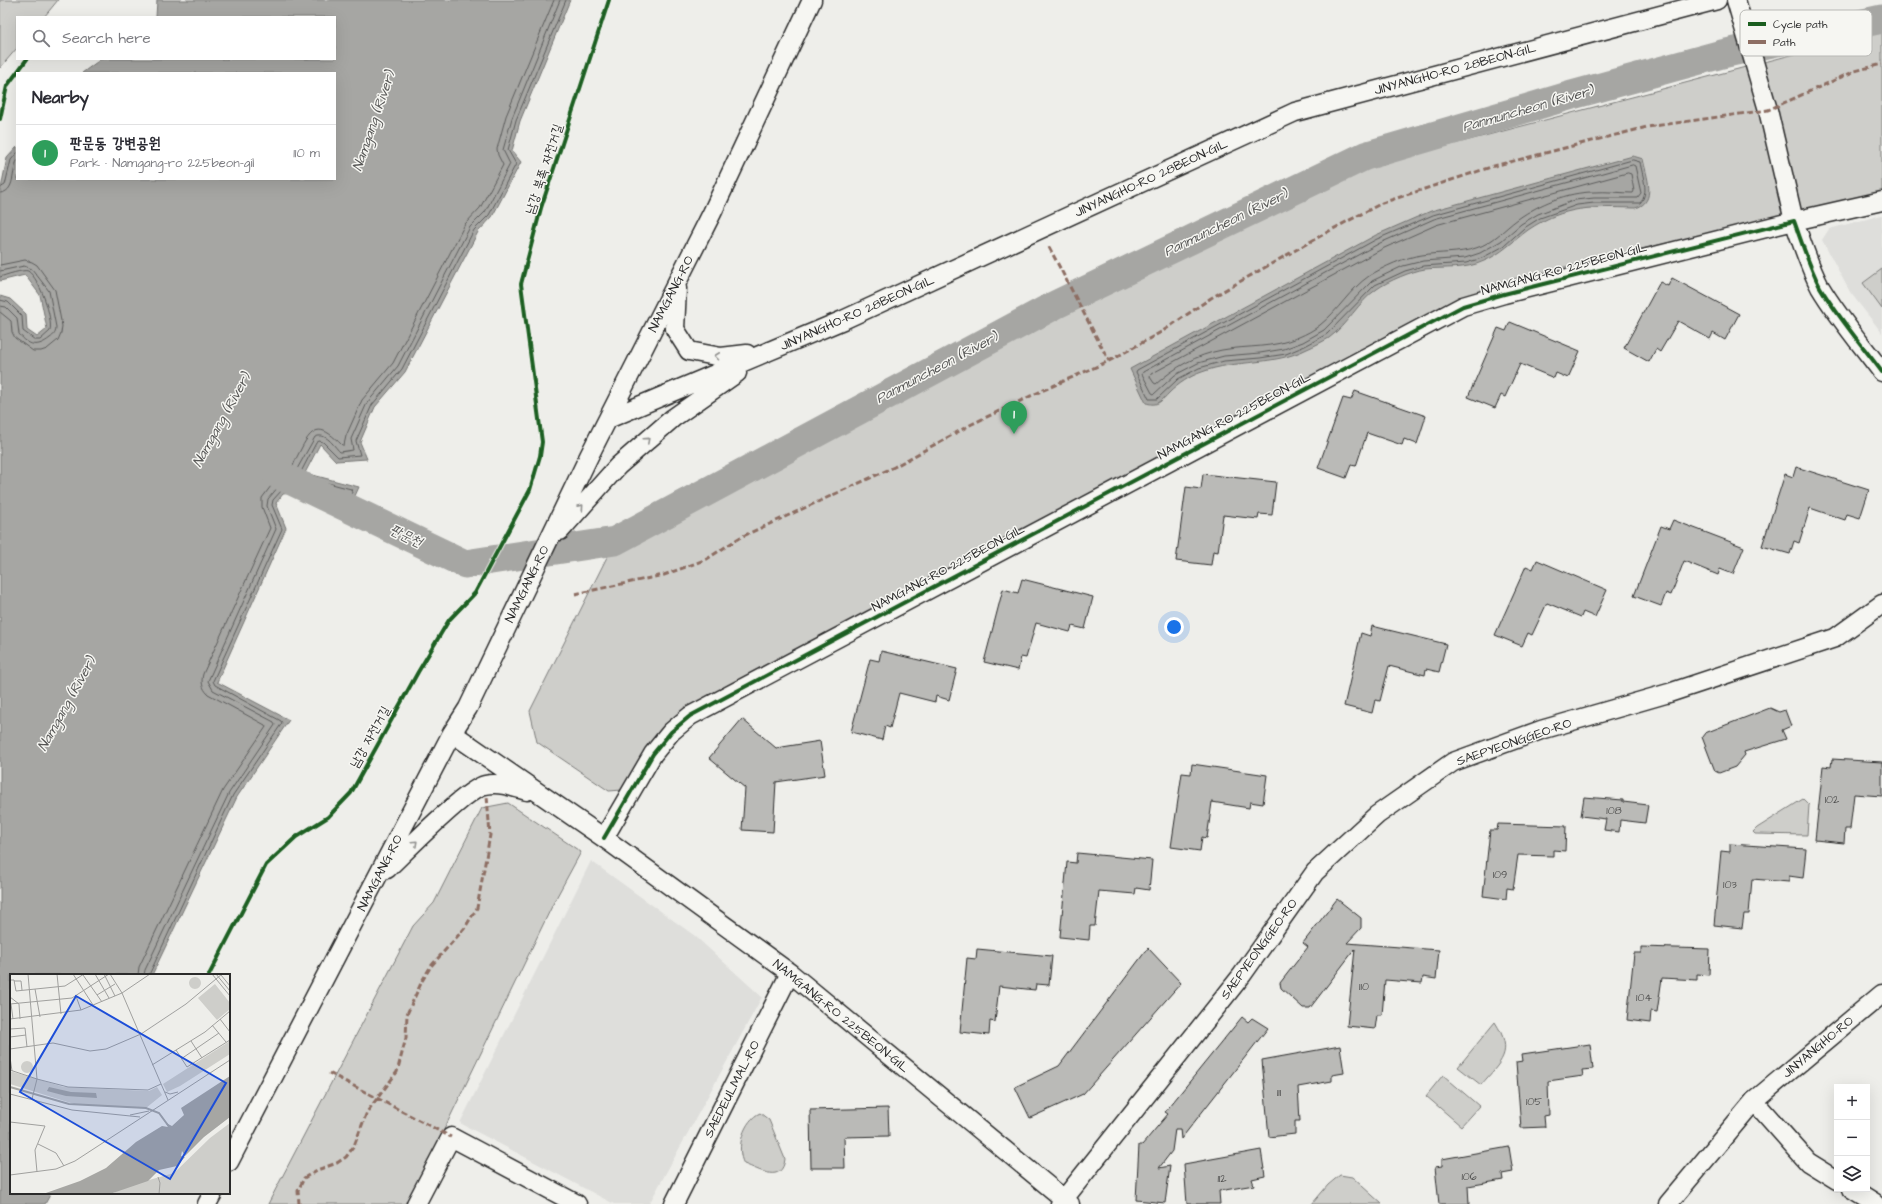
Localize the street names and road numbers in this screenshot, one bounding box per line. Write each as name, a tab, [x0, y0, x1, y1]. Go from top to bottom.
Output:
street label: JINYANGHO-RO 28BEON-GIL	[1372, 39, 1538, 99]
street label: 남강 북쪽 자전거길	[521, 121, 567, 217]
street label: JINYANGHO-RO 28BEON-GIL	[1072, 135, 1230, 221]
street label: NAMGANG-RO 225BEON-GIL	[1479, 238, 1649, 300]
street label: NAMGANG-RO	[644, 252, 698, 335]
street label: JINYANGHO-RO 28BEON-GIL	[777, 271, 937, 355]
street label: NAMGANG-RO 225BEON-GIL	[1154, 368, 1314, 464]
street label: NAMGANG-RO 225BEON-GIL	[868, 520, 1028, 616]
street label: NAMGANG-RO	[501, 542, 554, 626]
street label: 남강 자전거길	[346, 703, 394, 771]
street label: SAEPYEONGGEO-RO	[1454, 714, 1574, 770]
street label: NAMGANG-RO	[353, 831, 407, 914]
street label: SAEPYEONGGEO-RO	[1216, 895, 1302, 1003]
street label: NAMGANG-RO 225BEON-GIL	[769, 955, 913, 1077]
street label: JINYANGHO-RO	[1778, 1012, 1858, 1082]
street label: SAEDEULMAL-RO	[700, 1037, 764, 1141]

